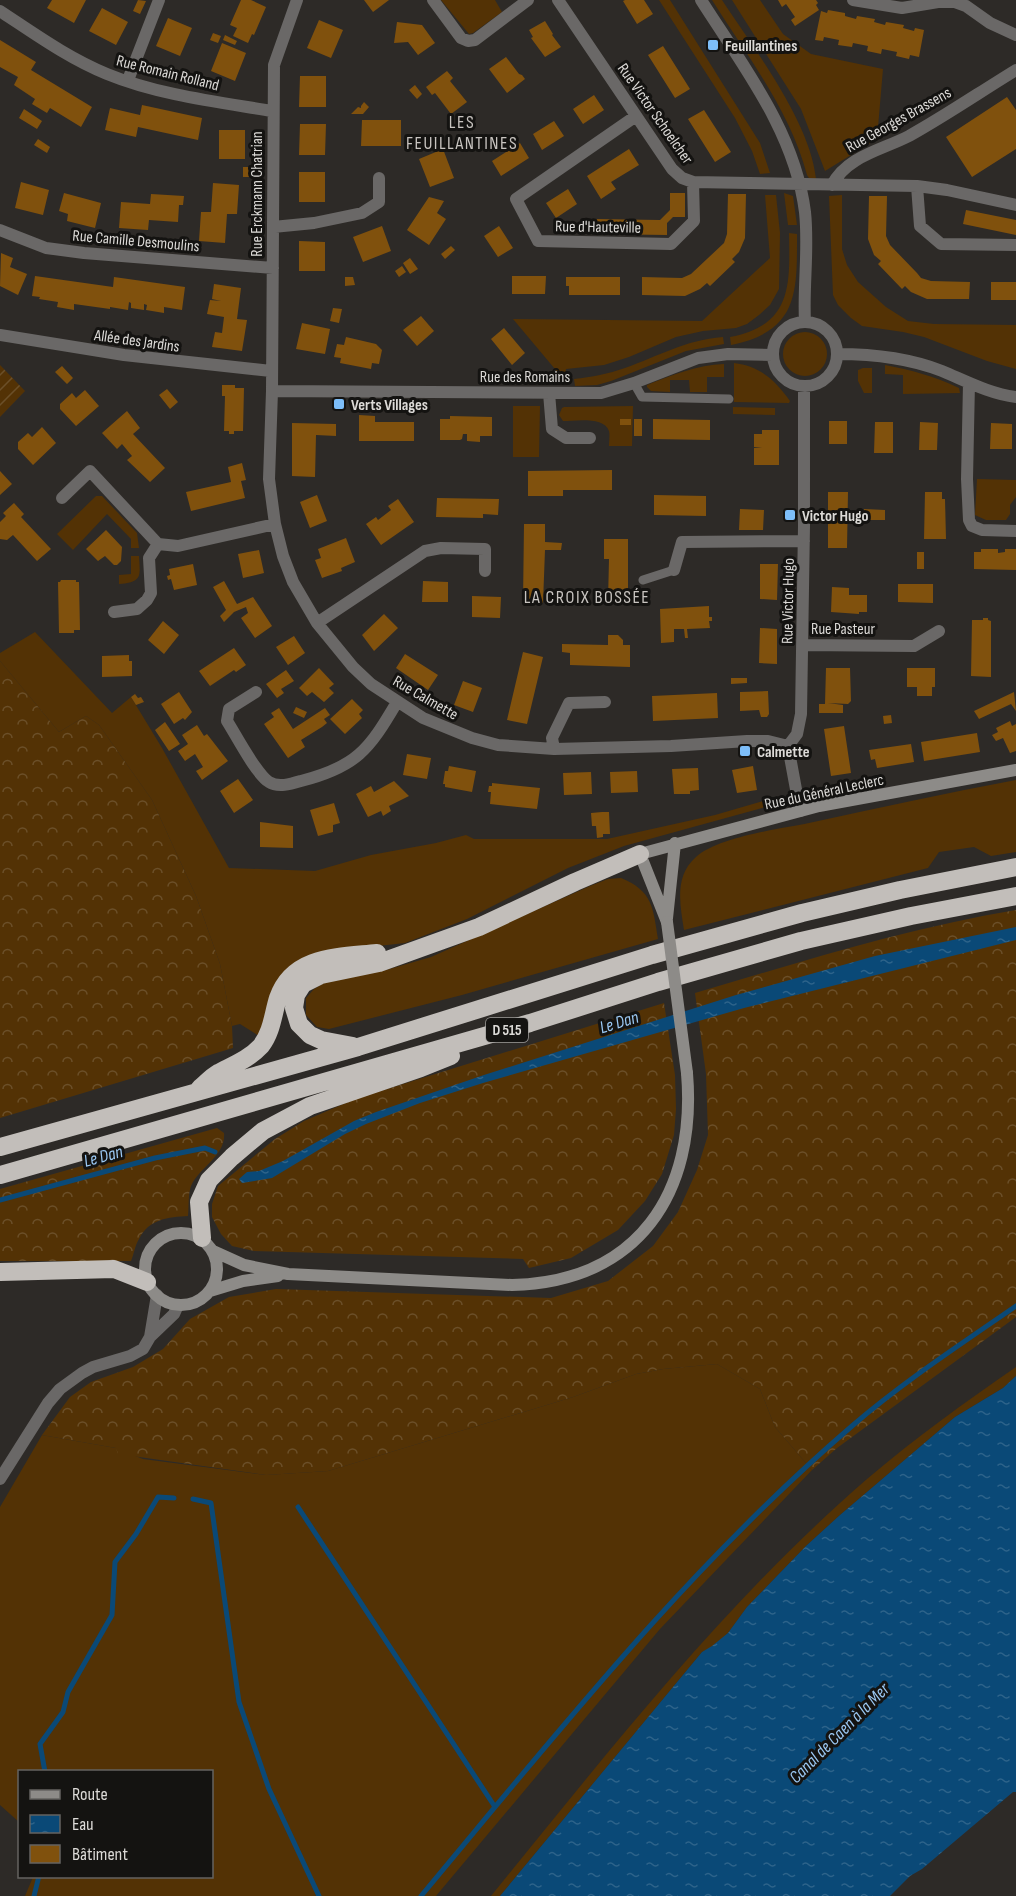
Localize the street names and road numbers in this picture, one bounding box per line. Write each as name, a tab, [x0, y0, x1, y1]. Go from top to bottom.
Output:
street label: Rue Romain Rolland	[114, 52, 221, 95]
street label: Rue Victor Schoelcher	[613, 60, 697, 168]
street label: Rue Georges Brassens	[843, 83, 955, 157]
street label: Rue Erckmann Chatrian	[248, 131, 267, 257]
street label: Rue d'Hauteville	[555, 217, 641, 238]
street label: Rue Camille Desmoulins	[72, 226, 200, 257]
street label: Allée des Jardins	[92, 326, 181, 357]
street label: Rue des Romains	[480, 368, 570, 387]
street label: Rue Victor Hugo	[778, 558, 799, 644]
street label: Rue Pasteur	[811, 620, 875, 639]
street label: Rue Calmette	[389, 672, 461, 725]
street label: Rue du Général Leclerc	[763, 771, 886, 814]
road number: D 515	[486, 1018, 528, 1042]

